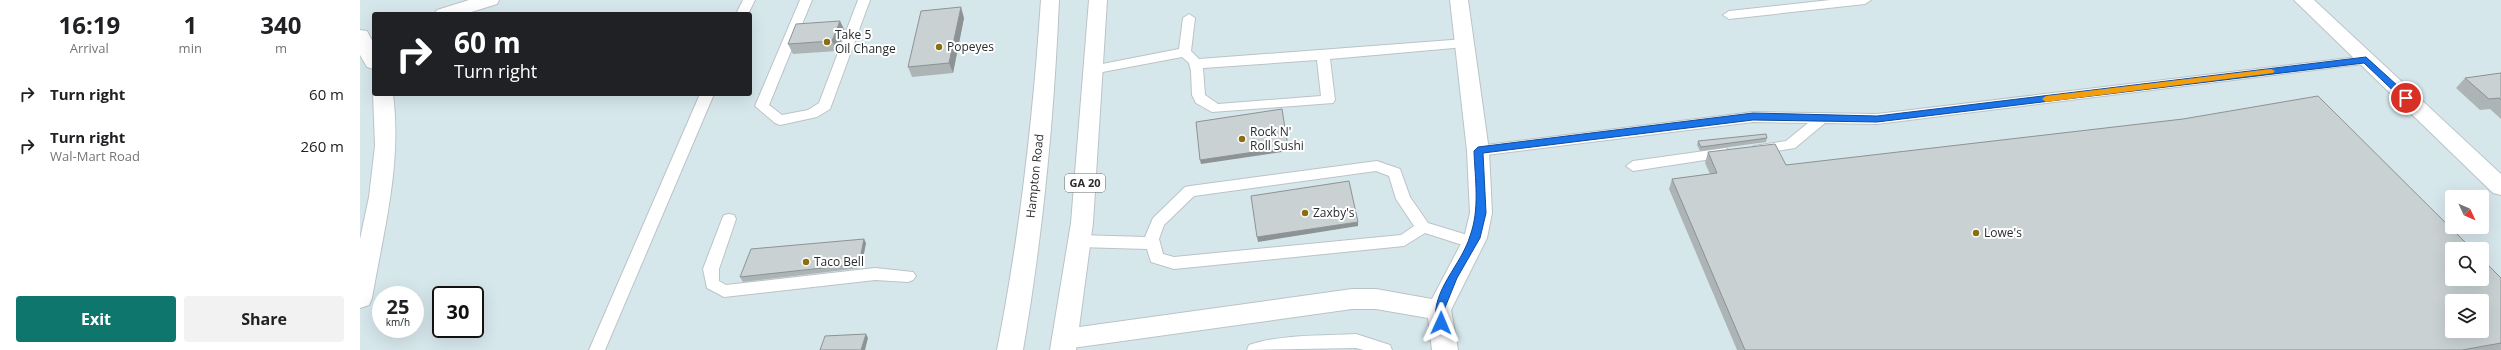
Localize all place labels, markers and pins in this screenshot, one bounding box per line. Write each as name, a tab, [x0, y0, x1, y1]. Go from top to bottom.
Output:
place label: Take 5 Oil Change	[835, 26, 896, 57]
marker: Take 5 Oil Change	[822, 37, 832, 47]
place label: Popeyes	[947, 38, 994, 55]
marker: Popeyes	[934, 42, 944, 52]
pin	[2389, 81, 2423, 115]
place label: Rock N' Roll Sushi	[1250, 123, 1304, 154]
marker: Rock N' Roll Sushi	[1237, 134, 1247, 144]
place label: Zaxby's	[1313, 204, 1355, 221]
marker: Zaxby's	[1300, 208, 1310, 218]
place label: Lowe's	[1984, 224, 2022, 241]
marker: Lowe's	[1971, 228, 1981, 238]
place label: Taco Bell	[814, 253, 864, 270]
marker: Taco Bell	[801, 257, 811, 267]

